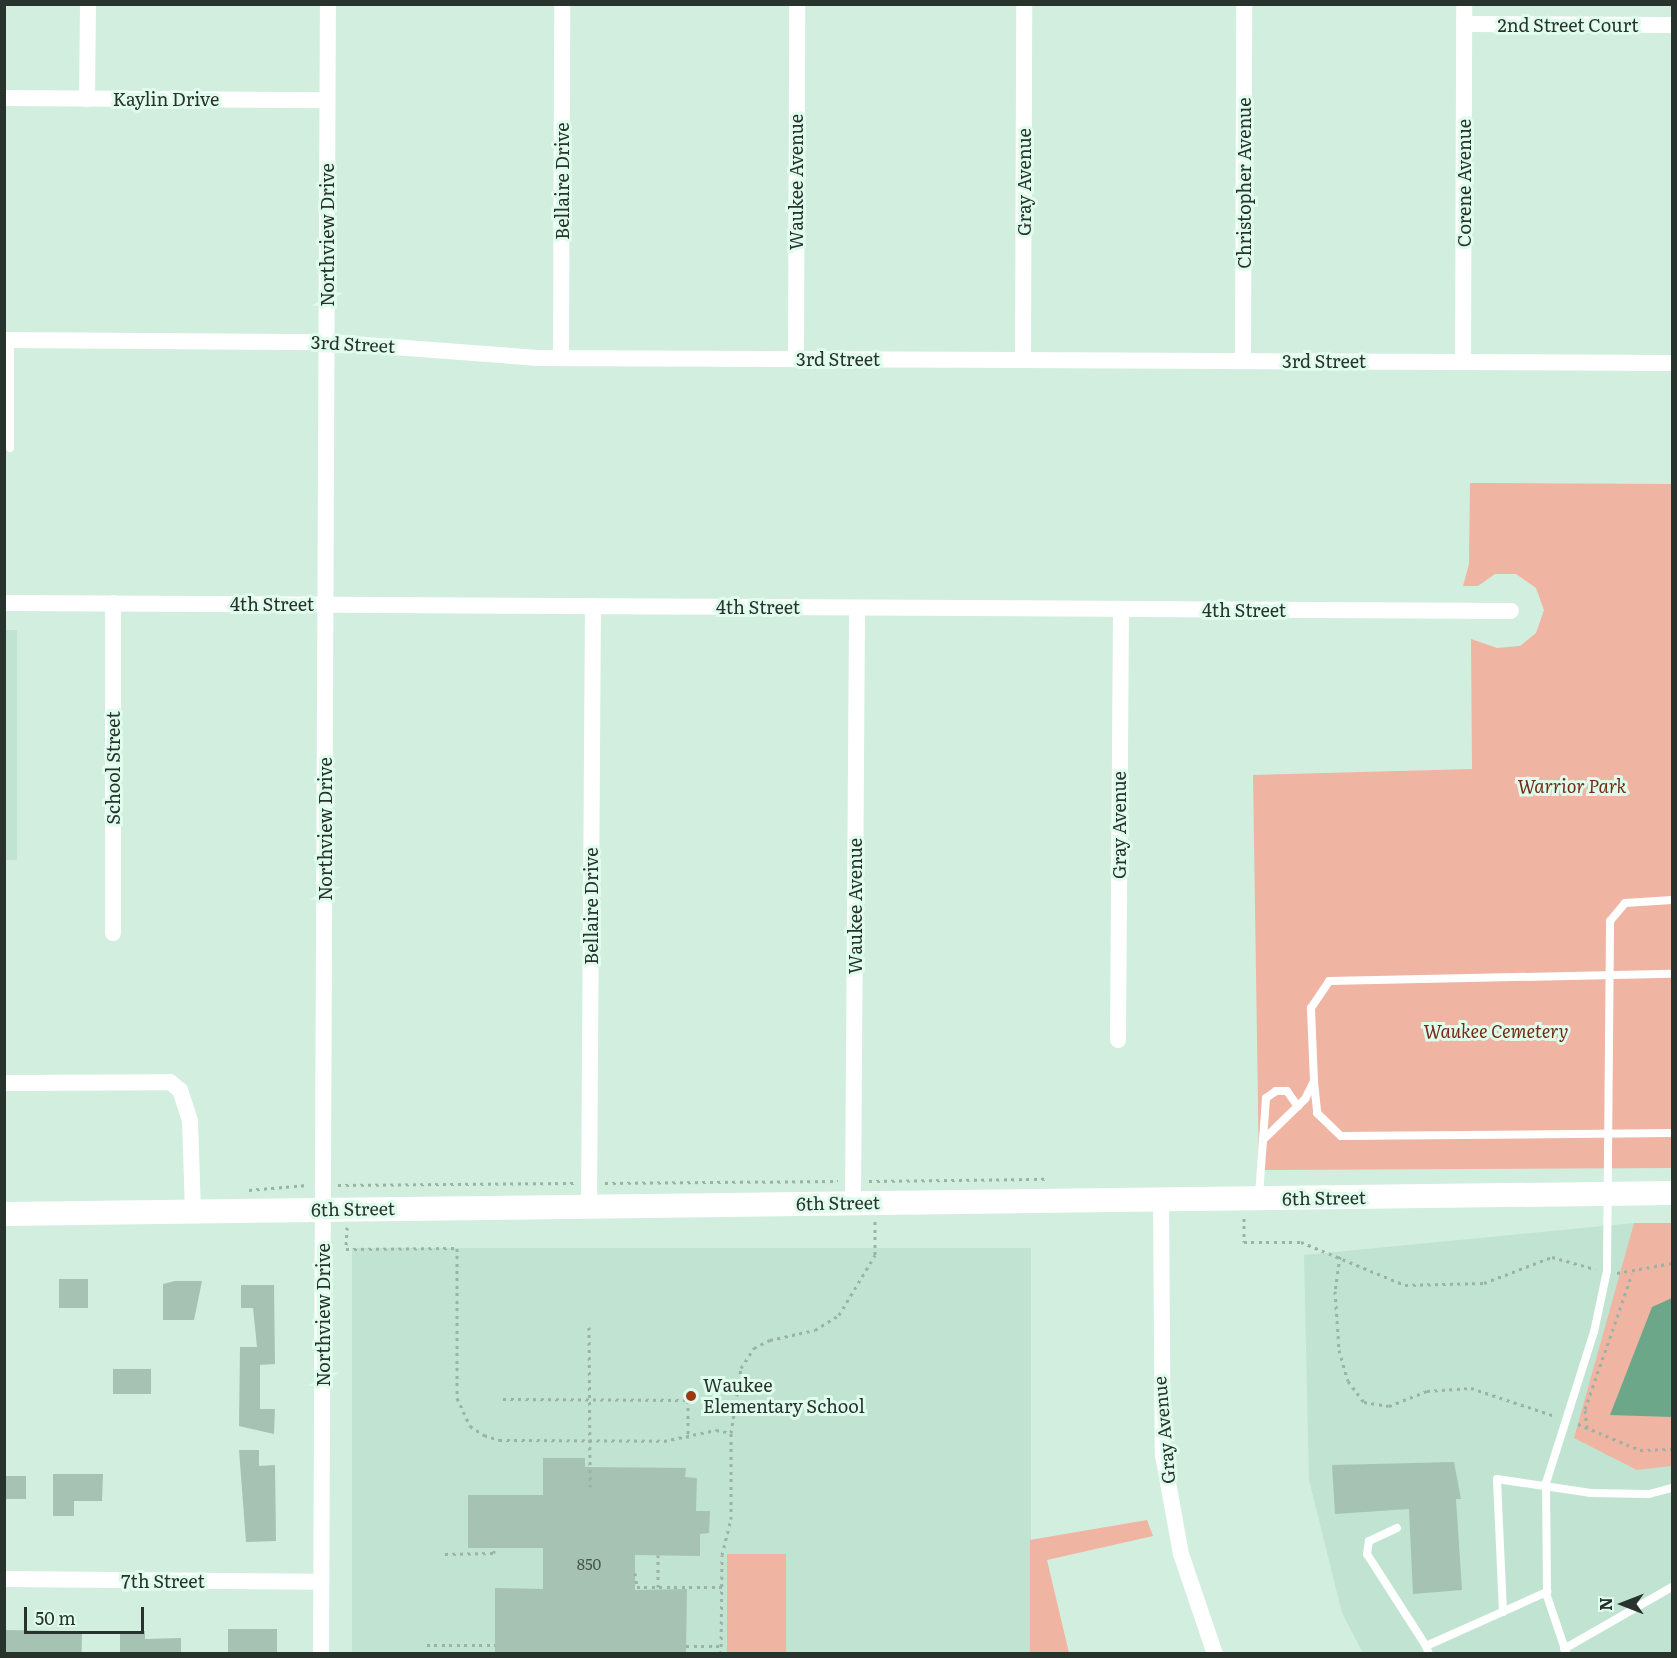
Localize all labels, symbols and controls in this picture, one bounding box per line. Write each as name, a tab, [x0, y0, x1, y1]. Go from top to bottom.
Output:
street label: 2nd Street Court	[1498, 14, 1638, 36]
street label: Kaylin Drive	[113, 88, 219, 110]
street label: Christopher Avenue	[1233, 97, 1255, 269]
street label: Waukee Avenue	[785, 114, 807, 250]
street label: Corene Avenue	[1453, 119, 1475, 247]
street label: Bellaire Drive	[551, 122, 573, 240]
street label: Gray Avenue	[1013, 128, 1035, 236]
street label: Northview Drive	[316, 163, 338, 307]
street label: 3rd Street	[310, 331, 396, 357]
street label: 3rd Street	[796, 348, 880, 370]
street label: 3rd Street	[1282, 350, 1366, 372]
street label: 4th Street	[230, 593, 314, 615]
street label: 4th Street	[716, 596, 800, 618]
street label: 4th Street	[1202, 599, 1286, 621]
street label: School Street	[102, 711, 124, 825]
street label: Northview Drive	[314, 757, 336, 901]
street label: Gray Avenue	[1108, 771, 1130, 879]
park label: Warrior Park	[1518, 775, 1626, 797]
street label: Waukee Avenue	[844, 838, 866, 974]
street label: Bellaire Drive	[580, 847, 602, 965]
park label: Waukee Cemetery	[1424, 1020, 1568, 1042]
street label: 6th Street	[1282, 1186, 1366, 1210]
street label: 6th Street	[796, 1191, 880, 1215]
street label: 6th Street	[311, 1197, 395, 1221]
street label: Northview Drive	[312, 1243, 334, 1387]
place label: Waukee Elementary School	[703, 1375, 865, 1418]
street label: Gray Avenue	[1149, 1375, 1179, 1485]
marker: Waukee Elementary School	[684, 1389, 698, 1403]
house number: 850	[577, 1555, 601, 1573]
street label: 7th Street	[121, 1570, 205, 1592]
north arrow	[1593, 1574, 1653, 1634]
scale bar	[27, 1595, 147, 1633]
text: N	[1593, 1597, 1617, 1611]
text: 50 m	[35, 1604, 76, 1631]

